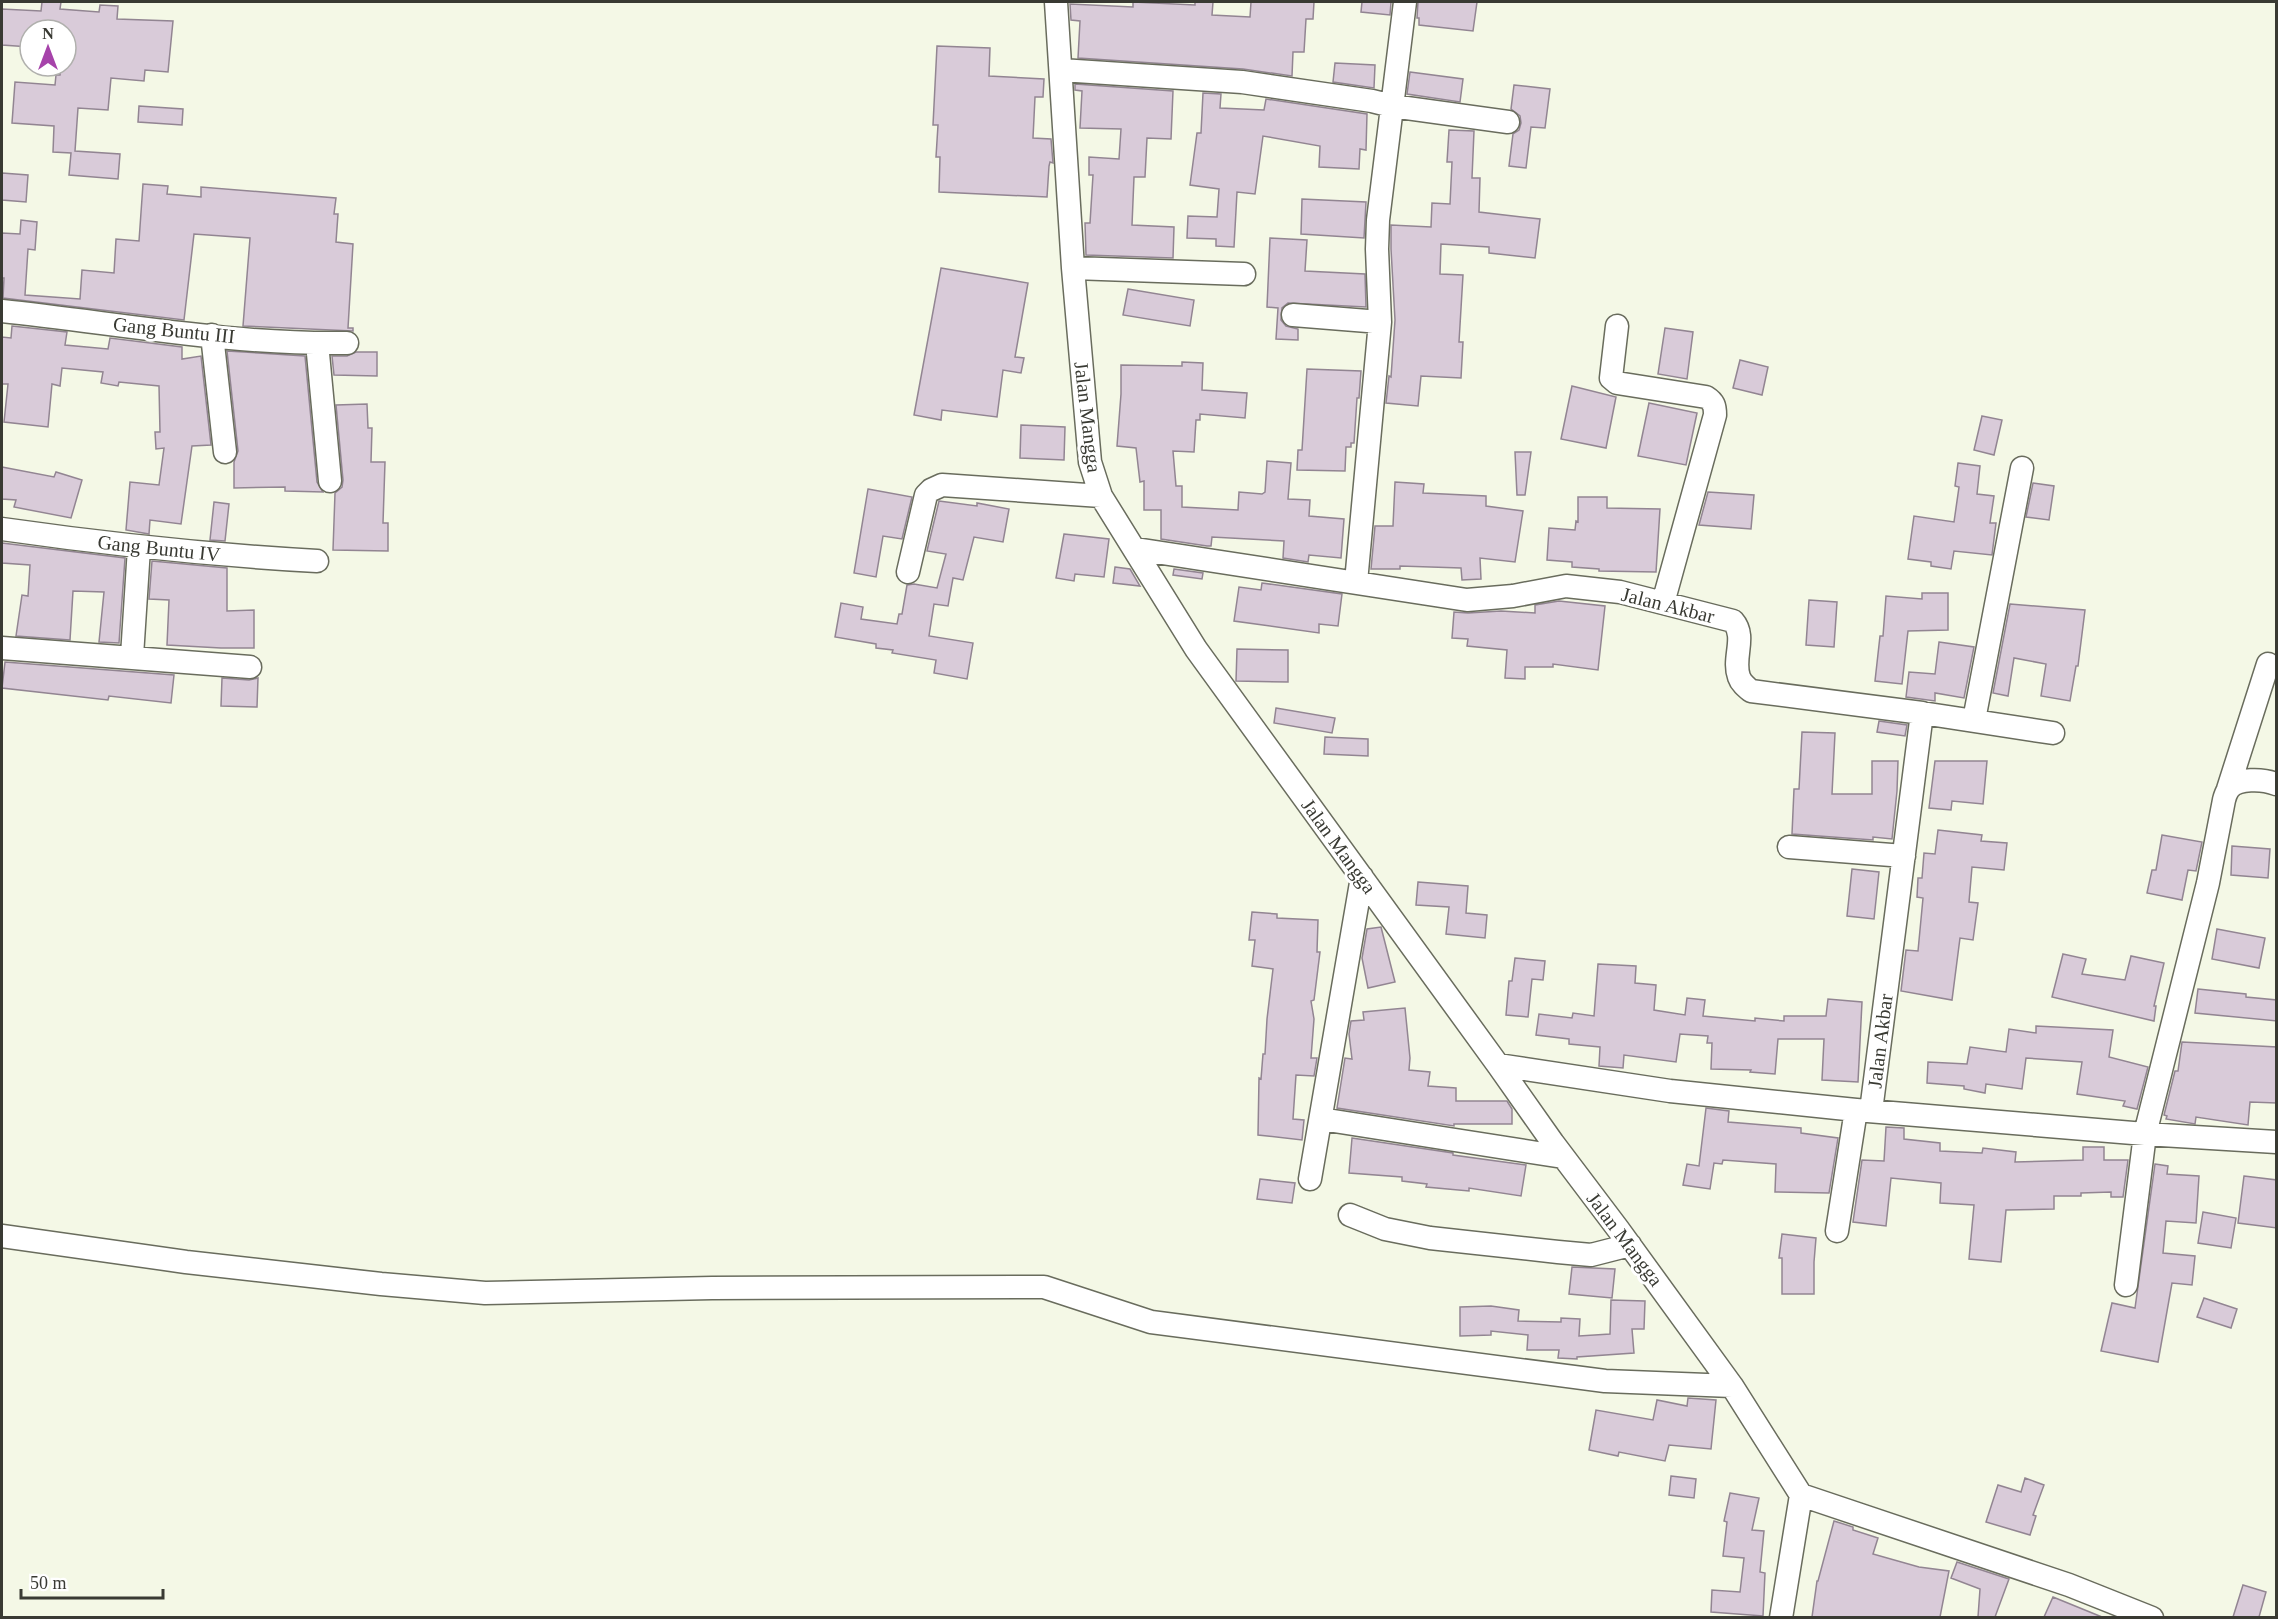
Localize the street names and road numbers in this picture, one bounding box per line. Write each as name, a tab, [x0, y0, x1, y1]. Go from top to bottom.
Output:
street label: Gang Buntu III	[112, 313, 236, 348]
street label: Jalan Mangga	[1069, 360, 1106, 474]
street label: Gang Buntu IV	[96, 531, 222, 566]
street label: Jalan Akbar	[1619, 583, 1717, 627]
street label: Jalan Mangga	[1296, 794, 1381, 898]
street label: Jalan Akbar	[1863, 992, 1897, 1089]
street label: Jalan Mangga	[1582, 1188, 1667, 1291]

